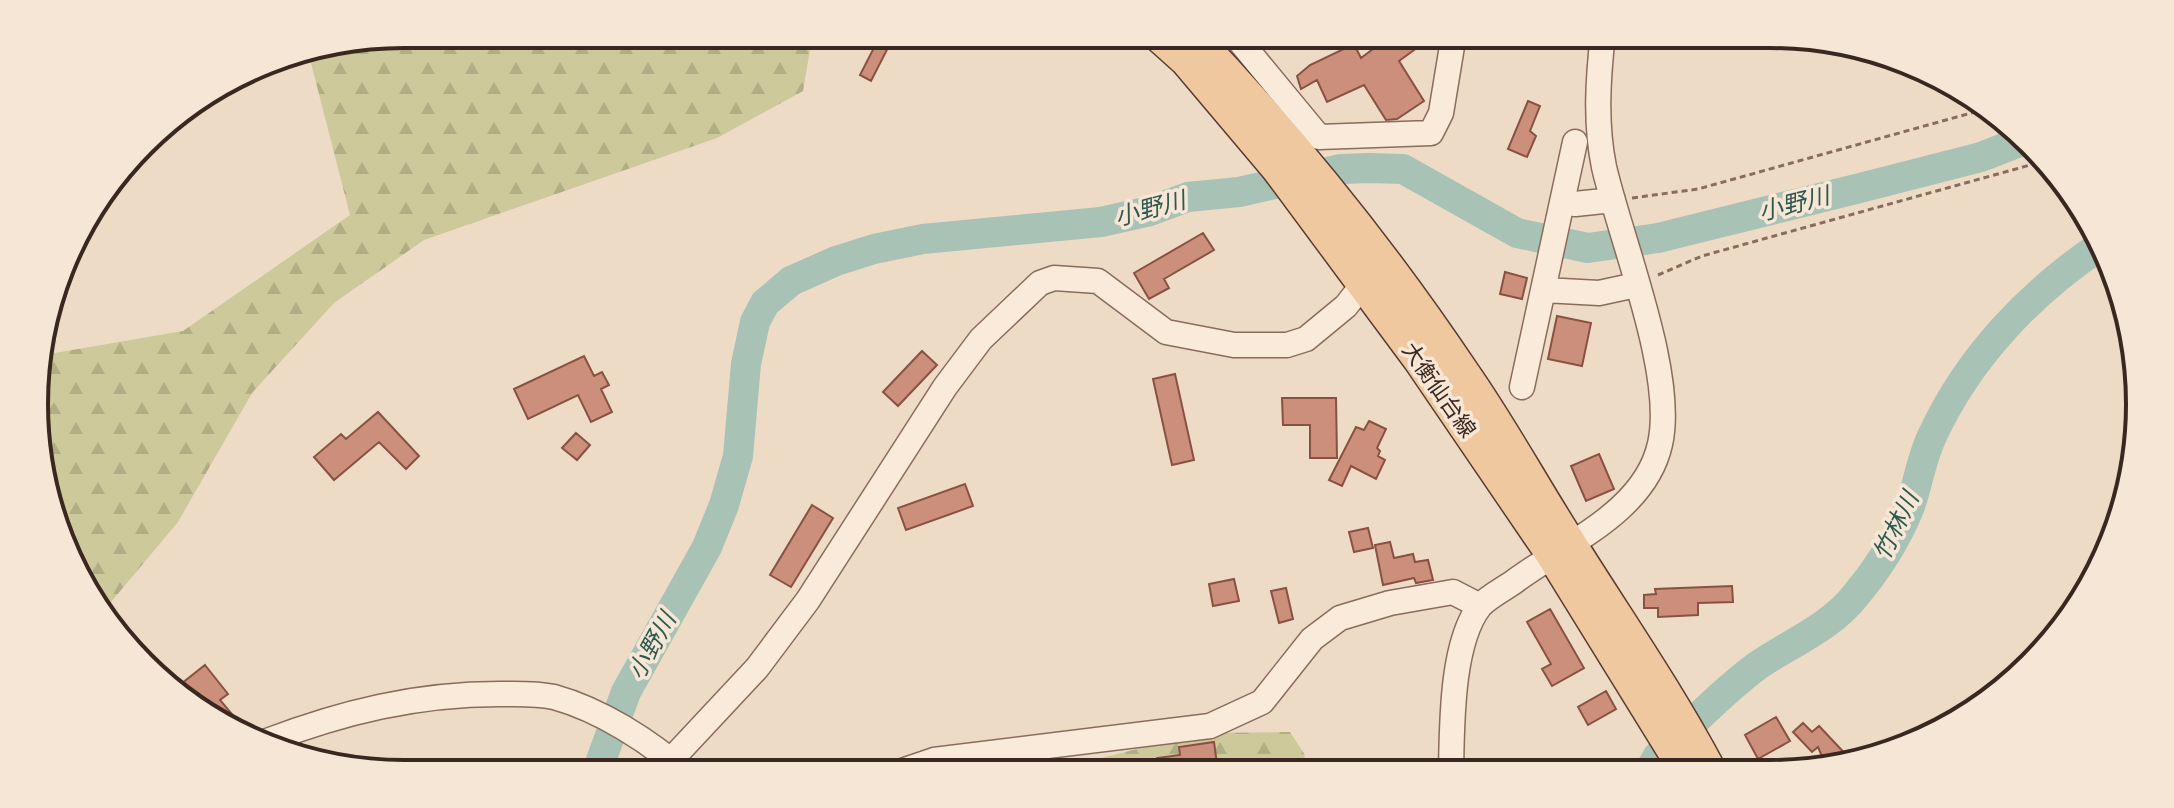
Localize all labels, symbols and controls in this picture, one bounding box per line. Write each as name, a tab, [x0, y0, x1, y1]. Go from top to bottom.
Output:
water label: 小野川	[1756, 181, 1835, 226]
water label: 小野川	[1112, 185, 1191, 232]
street label: 大衡仙台線	[1397, 338, 1481, 442]
water label: 竹林川	[1868, 485, 1926, 564]
water label: 小野川	[622, 605, 683, 684]

